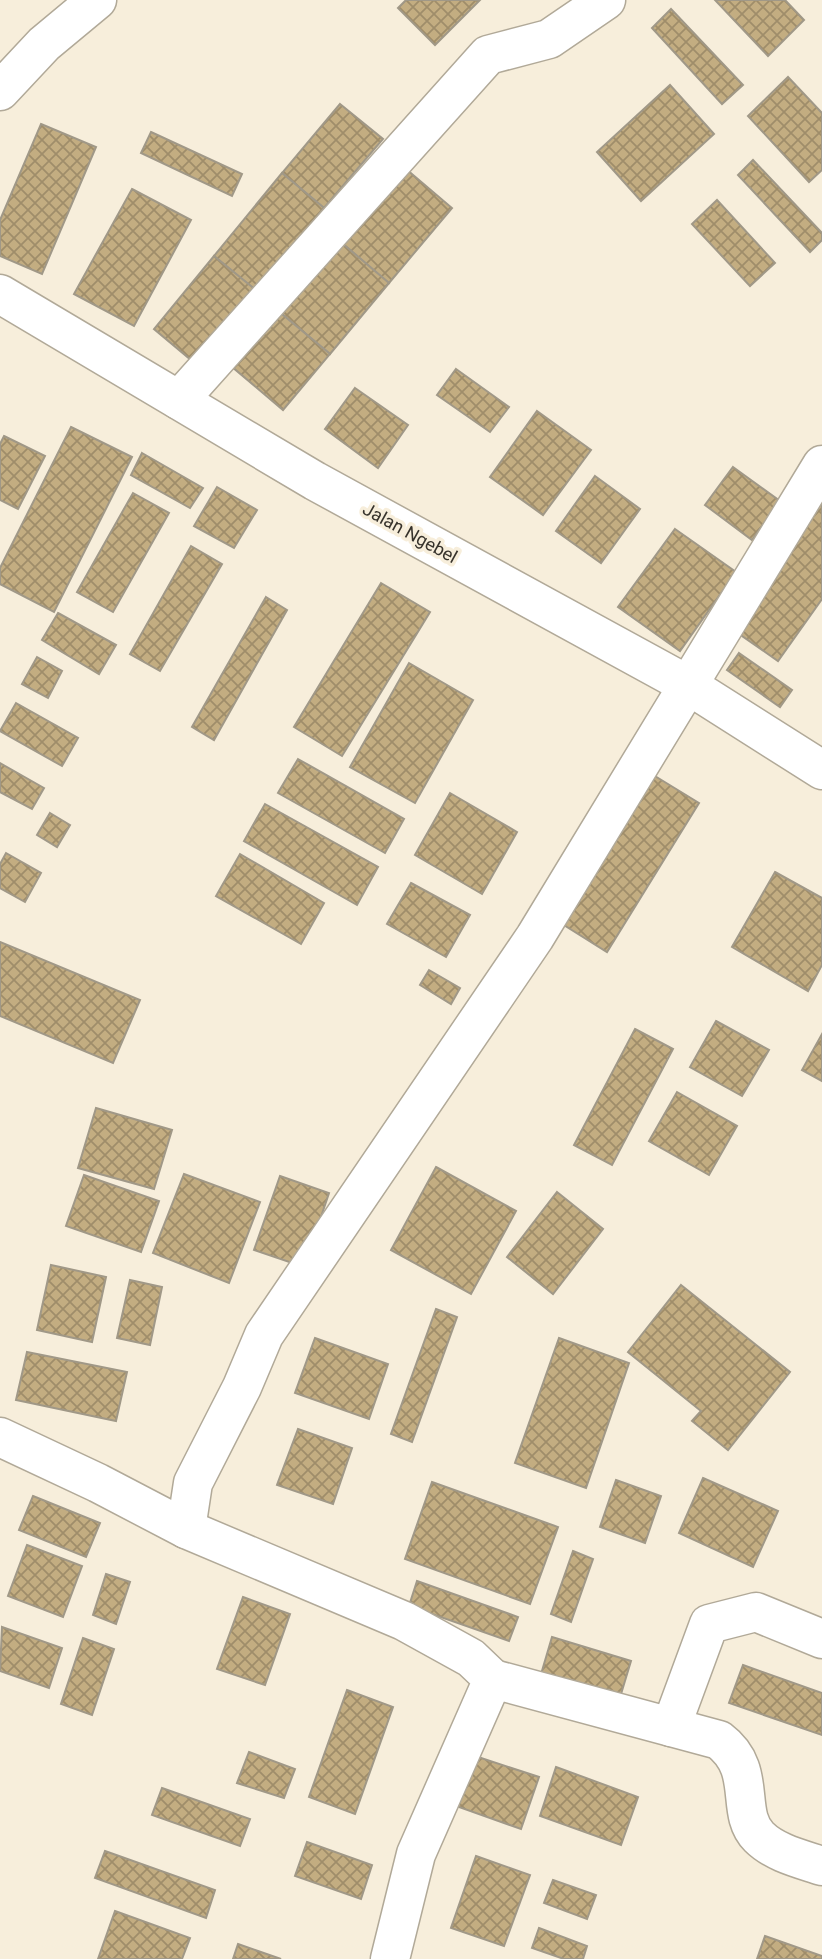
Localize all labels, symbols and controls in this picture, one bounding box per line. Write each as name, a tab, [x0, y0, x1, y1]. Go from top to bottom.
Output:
street label: Jalan Ngebel	[359, 498, 461, 567]

